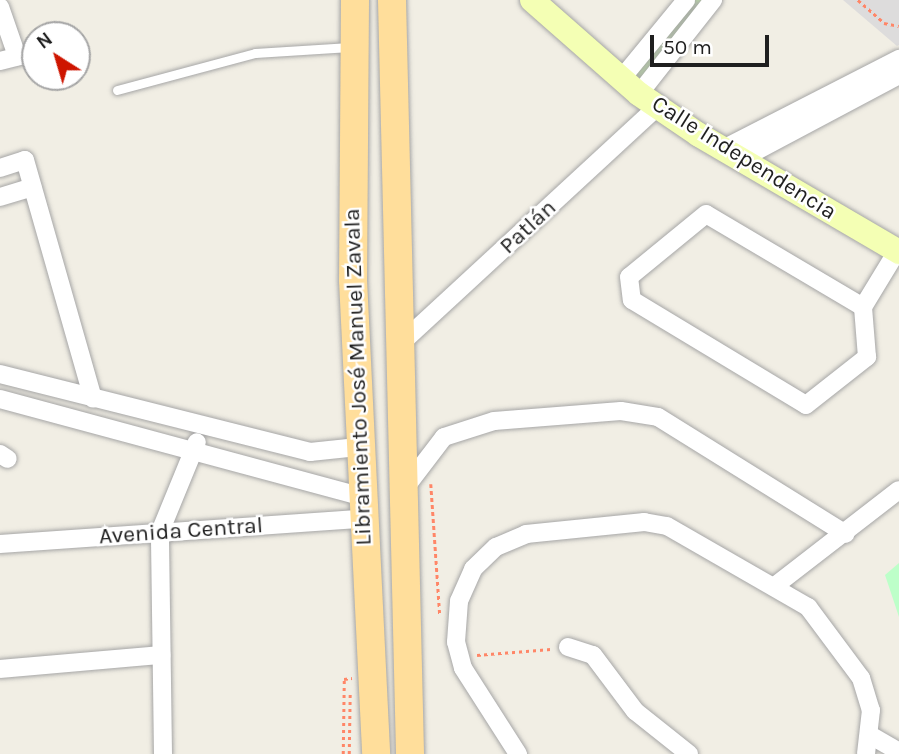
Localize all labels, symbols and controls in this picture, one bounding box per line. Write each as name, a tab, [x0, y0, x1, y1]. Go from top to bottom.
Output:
north arrow	[21, 21, 91, 91]
scale bar	[654, 21, 773, 65]
text: N	[33, 28, 57, 54]
text: 50 m	[663, 35, 712, 59]
street label: Calle Independencia	[647, 90, 841, 226]
street label: Patlán	[494, 194, 562, 260]
street label: Libramiento José Manuel Zavala	[338, 208, 378, 546]
street label: Avenida Central	[98, 511, 264, 551]

